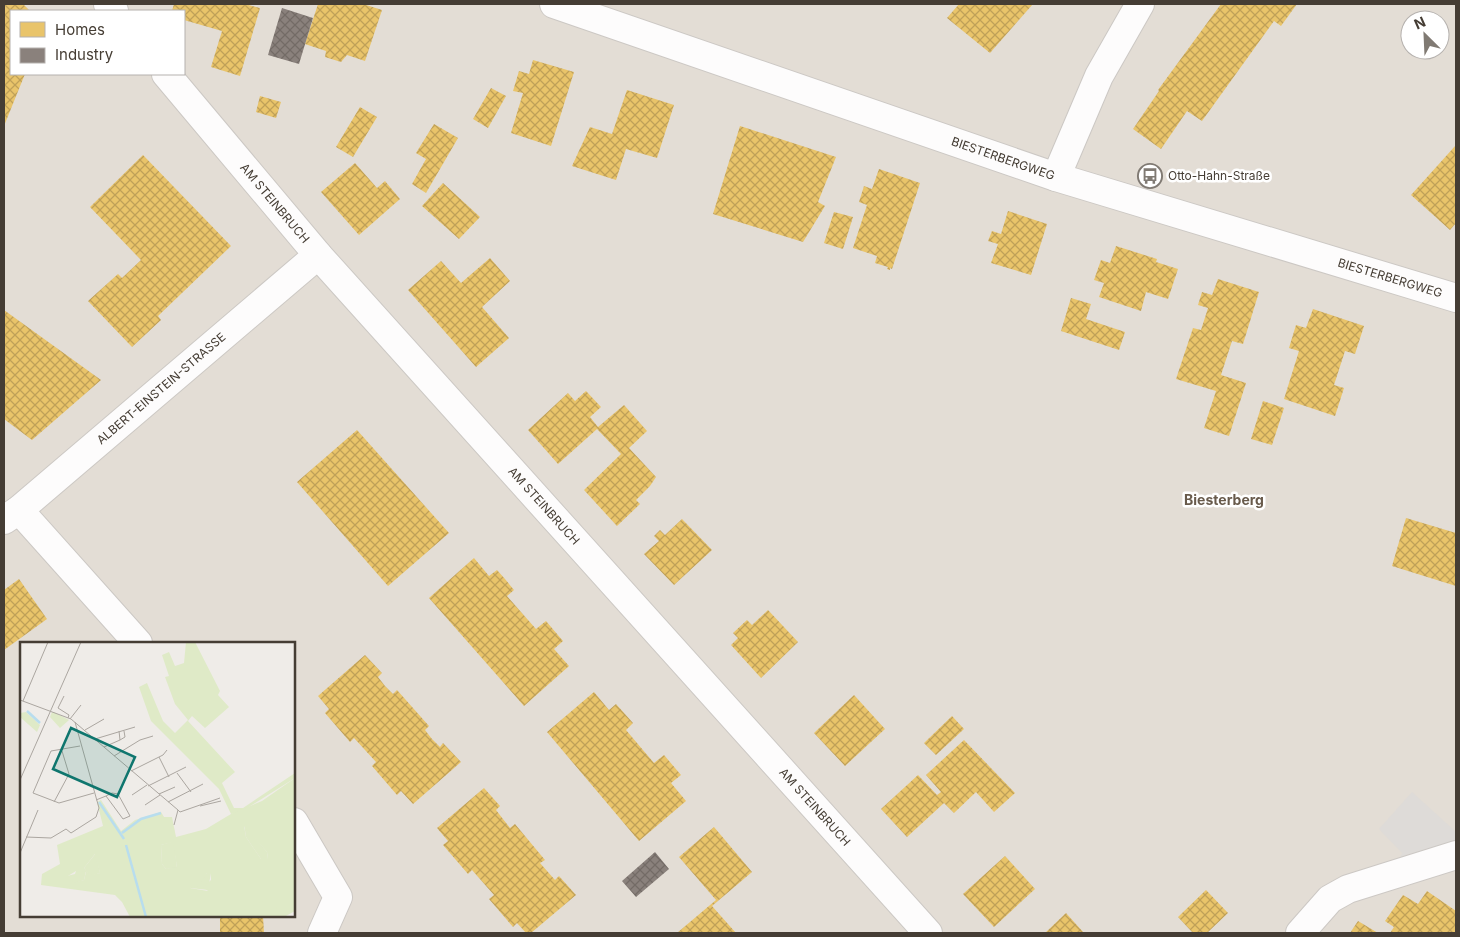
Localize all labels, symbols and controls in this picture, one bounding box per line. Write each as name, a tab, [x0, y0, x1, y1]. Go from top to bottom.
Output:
legend	[10, 10, 185, 75]
north arrow	[1400, 10, 1450, 60]
text: N	[1411, 13, 1428, 33]
text: Homes	[55, 20, 105, 39]
text: Industry	[55, 45, 114, 64]
street label: BIESTERBERGWEG	[950, 134, 1057, 183]
street label: AM STEINBRUCH	[237, 160, 313, 246]
bus stop icon: Otto-Hahn-Straße	[1137, 163, 1163, 189]
place label: Otto-Hahn-Straße	[1168, 168, 1270, 183]
street label: BIESTERBERGWEG	[1336, 255, 1444, 300]
street label: ALBERT-EINSTEIN-STRASSE	[94, 329, 228, 447]
street label: AM STEINBRUCH	[505, 464, 583, 548]
district label: Biesterberg	[1184, 491, 1264, 508]
inset map	[20, 642, 295, 917]
street label: AM STEINBRUCH	[776, 765, 854, 849]

